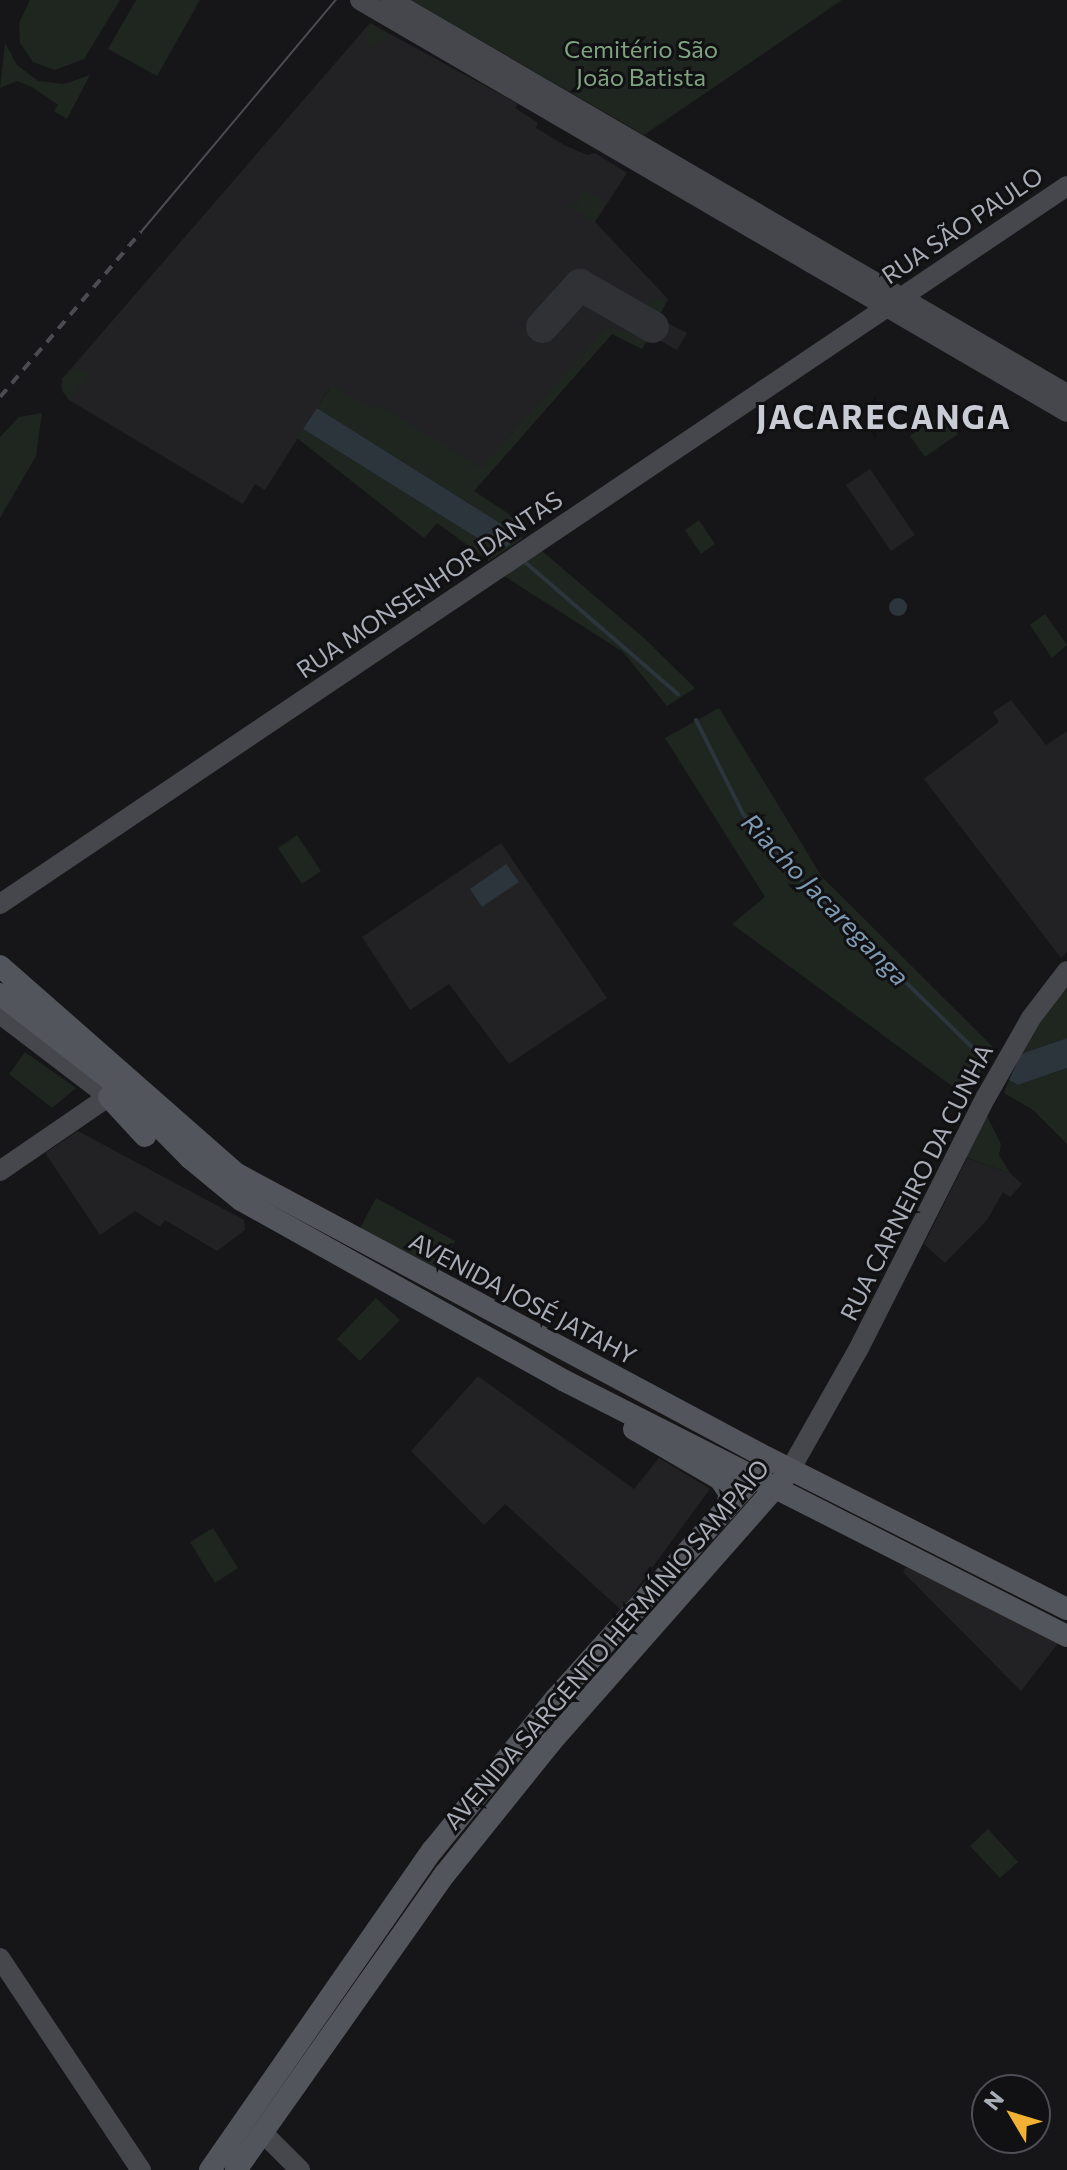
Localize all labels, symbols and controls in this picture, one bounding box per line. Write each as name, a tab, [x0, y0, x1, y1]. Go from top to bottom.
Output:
park label: Cemitério São João Batista	[564, 35, 718, 91]
street label: RUA SÃO PAULO	[876, 161, 1048, 289]
district label: JACARECANGA	[756, 397, 1012, 435]
street label: RUA MONSENHOR DANTAS	[291, 484, 567, 684]
water label: Riacho Jacareganga	[736, 806, 916, 992]
street label: RUA CARNEIRO DA CUNHA	[834, 1039, 998, 1325]
street label: AVENIDA JOSÉ JATAHY	[405, 1226, 641, 1370]
street label: AVENIDA SARGENTO HERMÍNIO SAMPAIO	[437, 1453, 775, 1835]
north arrow	[971, 2074, 1051, 2154]
text: N	[978, 2085, 1009, 2115]

